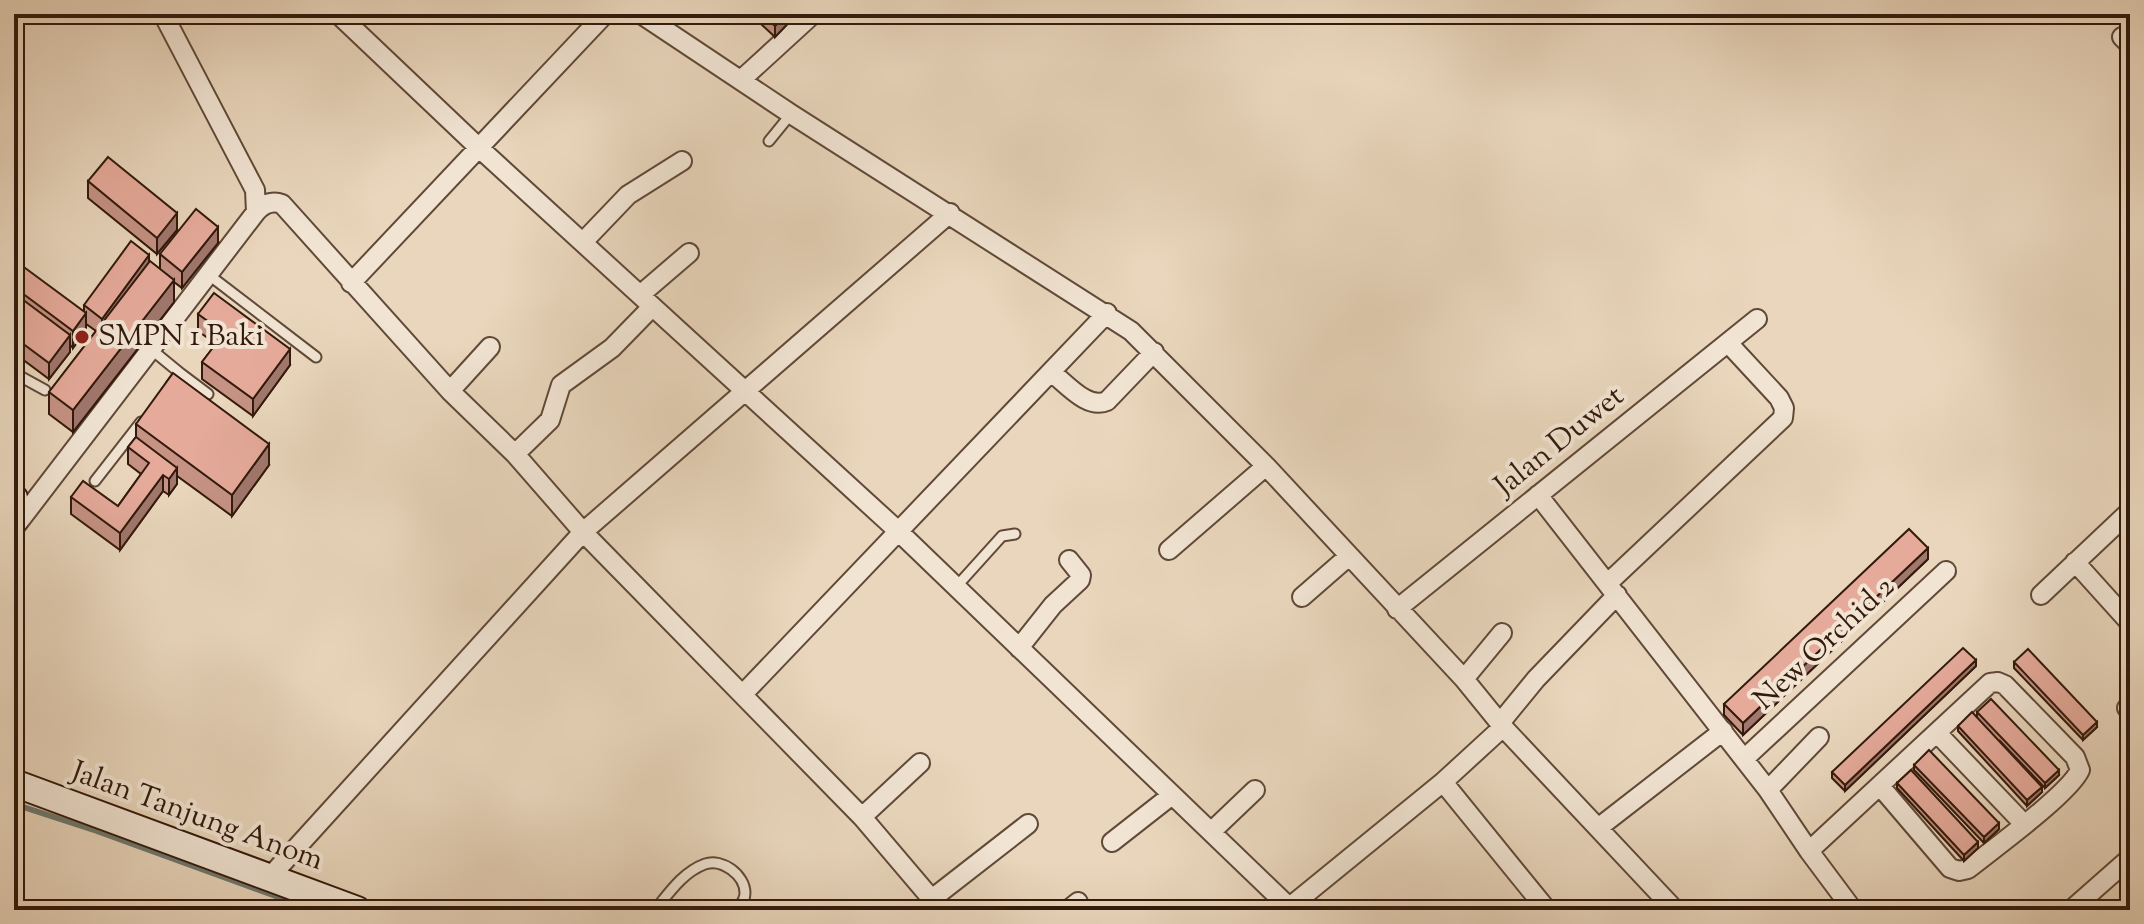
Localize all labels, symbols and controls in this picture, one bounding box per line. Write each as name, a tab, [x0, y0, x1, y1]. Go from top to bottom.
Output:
place label: SMPN 1 Baki	[98, 316, 264, 359]
marker: SMPN 1 Baki	[73, 328, 91, 346]
street label: Jalan Duwet	[1484, 376, 1634, 509]
street label: New Orchid 2	[1745, 567, 1905, 721]
street label: Jalan Tanjung Anom	[63, 751, 329, 883]

